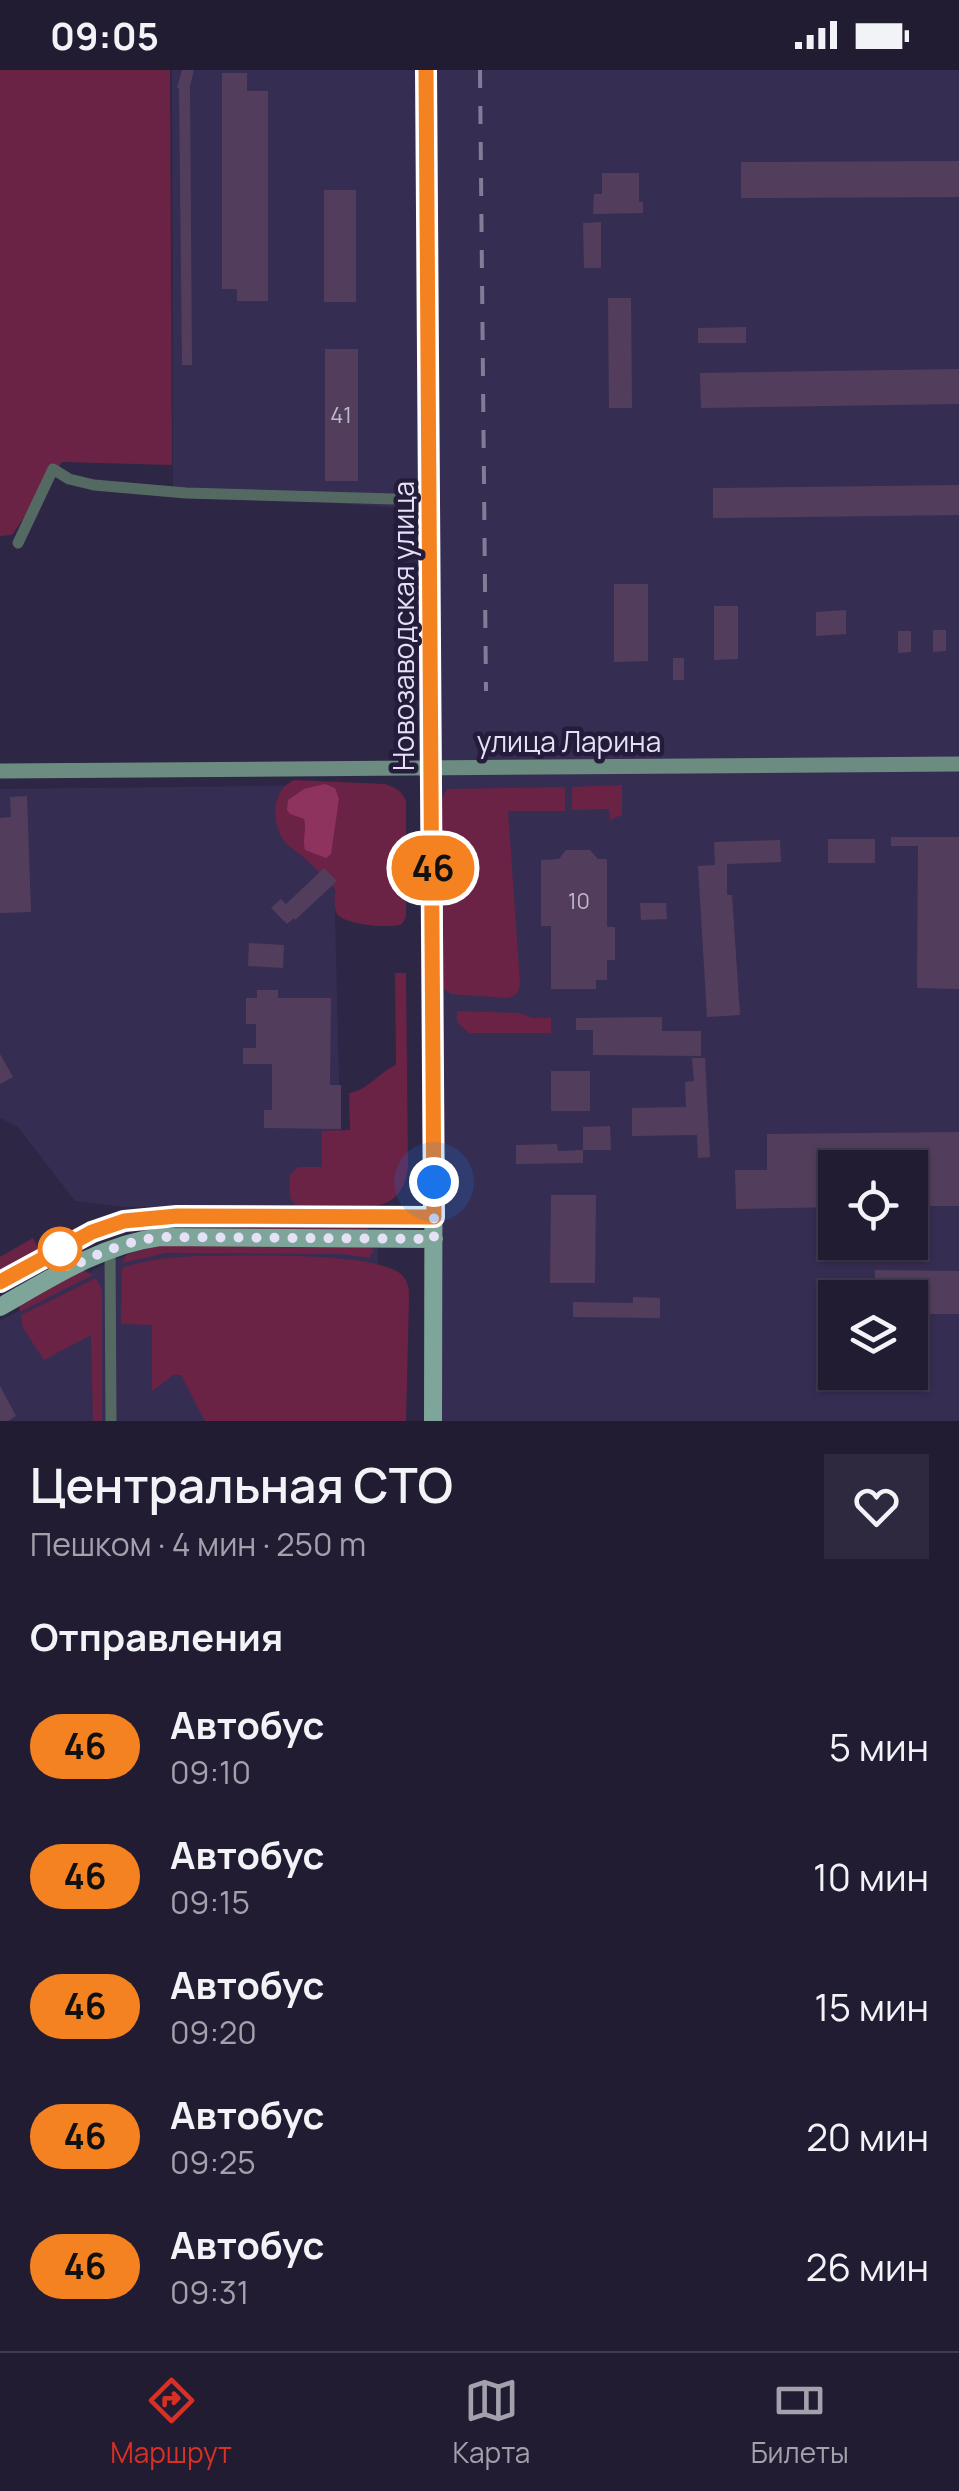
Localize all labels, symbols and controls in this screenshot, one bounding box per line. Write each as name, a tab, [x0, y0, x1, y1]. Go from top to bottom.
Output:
text: 09:05	[50, 9, 159, 61]
house number: 41	[330, 400, 352, 430]
street label: Новозаводская улица	[384, 481, 422, 771]
street label: улица Ларина	[477, 722, 661, 760]
line badge: 46	[388, 836, 478, 900]
text: 46	[411, 844, 455, 892]
house number: 10	[568, 886, 590, 916]
map controls	[818, 1150, 928, 1390]
button: locate	[818, 1150, 928, 1260]
your location	[409, 1157, 459, 1207]
unlabelled marker	[39, 1228, 81, 1270]
button: layers	[818, 1280, 928, 1390]
text: Центральная СТО	[30, 1452, 453, 1517]
button: heart	[824, 1454, 929, 1559]
text: Пешком · 4 мин · 250 m	[30, 1522, 366, 1566]
text: Отправления	[30, 1610, 283, 1662]
text: Автобус	[170, 1698, 324, 1750]
text: 5 мин	[829, 1720, 929, 1772]
text: 46	[63, 1722, 107, 1770]
text: 09:10	[170, 1750, 251, 1794]
text: Автобус	[170, 1828, 324, 1880]
text: 10 мин	[813, 1850, 929, 1902]
text: 46	[63, 1852, 107, 1900]
text: 09:15	[170, 1880, 250, 1924]
text: Автобус	[170, 1958, 324, 2010]
text: 15 мин	[814, 1980, 929, 2032]
text: 46	[63, 1982, 107, 2030]
text: 09:20	[170, 2010, 257, 2054]
text: Автобус	[170, 2088, 324, 2140]
text: 20 мин	[806, 2110, 929, 2162]
text: 46	[63, 2112, 107, 2160]
text: 09:25	[170, 2140, 256, 2184]
text: Автобус	[170, 2218, 324, 2270]
text: 26 мин	[806, 2240, 929, 2292]
text: 46	[63, 2242, 107, 2290]
text: 09:31	[170, 2270, 249, 2314]
tab: Маршрут	[110, 2373, 232, 2471]
tab: Карта	[452, 2373, 530, 2471]
tab: Билеты	[751, 2373, 849, 2471]

